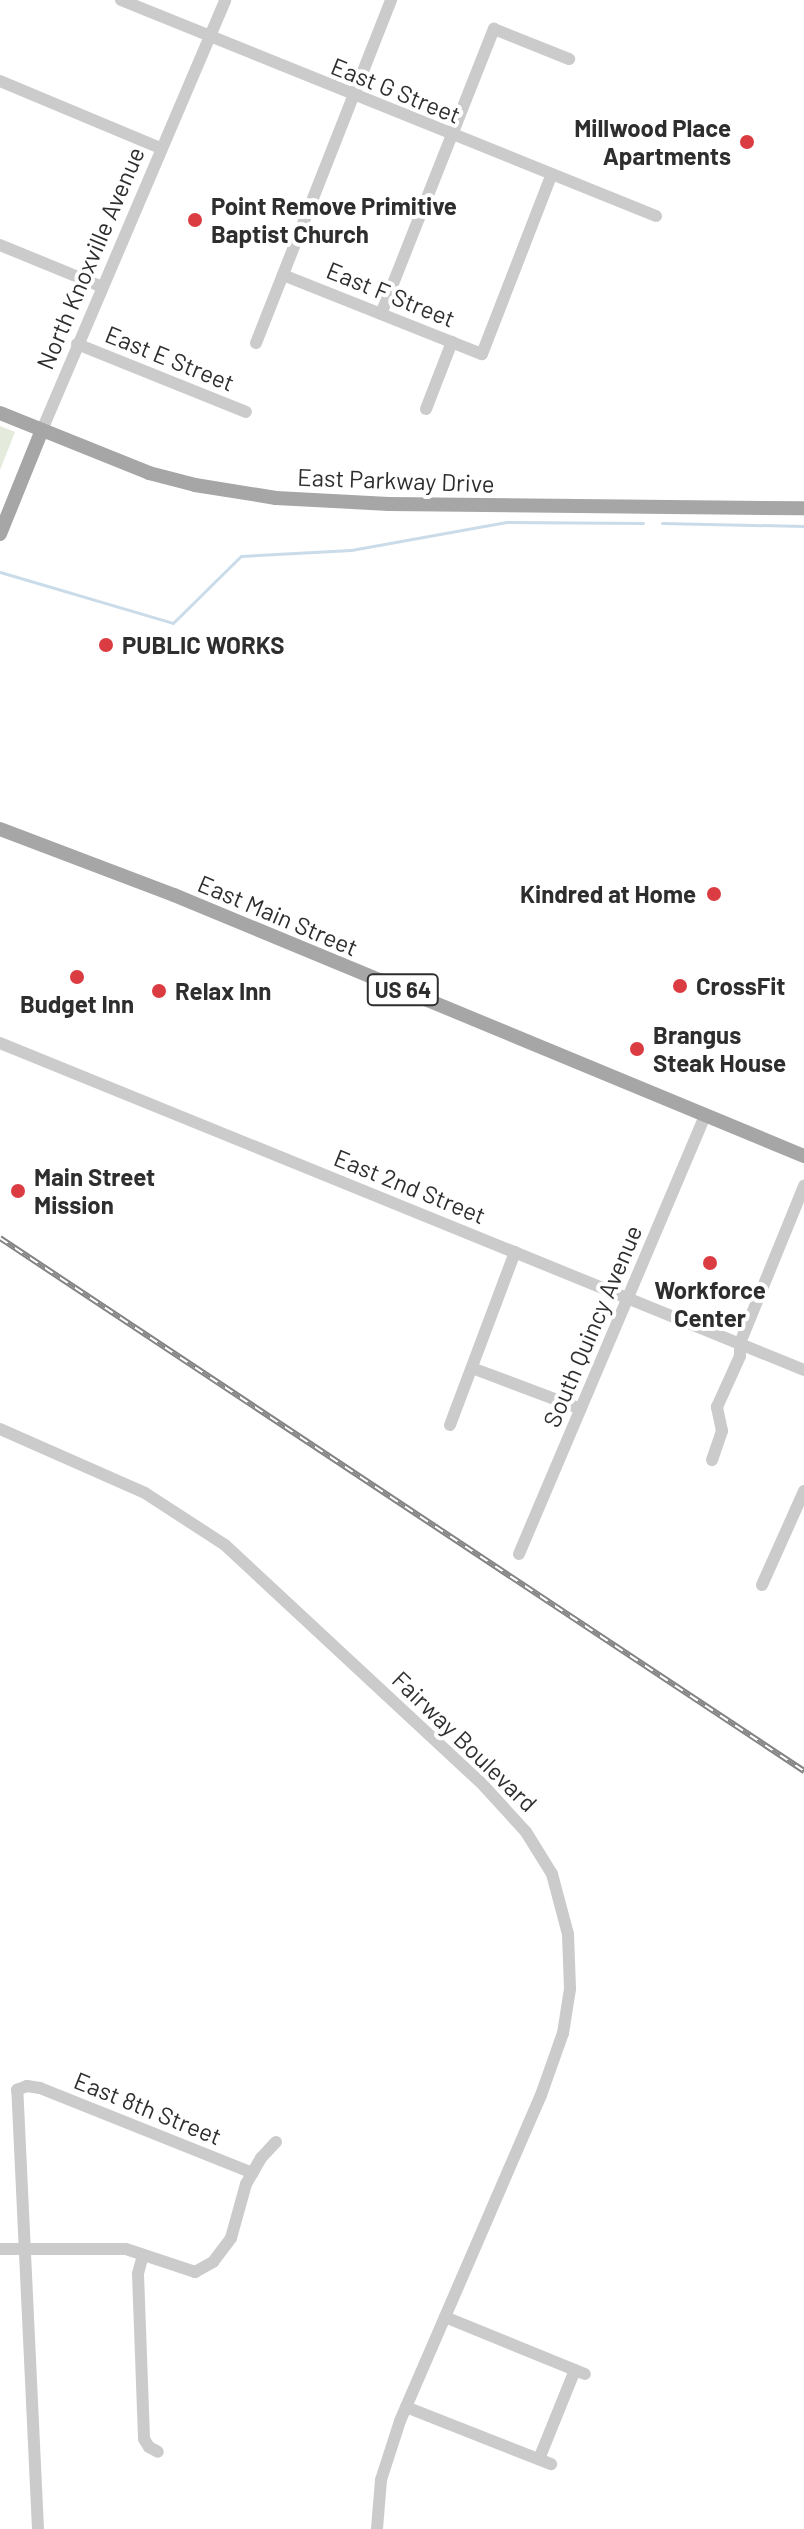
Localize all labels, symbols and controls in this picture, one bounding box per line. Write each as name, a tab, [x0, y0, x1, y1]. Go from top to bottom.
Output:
street label: East G Street	[327, 51, 465, 129]
place label: Millwood Place Apartments	[574, 114, 731, 170]
marker: Millwood Place Apartments	[738, 133, 756, 151]
street label: North Knoxville Avenue	[30, 142, 150, 374]
place label: Point Remove Primitive Baptist Church	[211, 192, 457, 248]
marker: Point Remove Primitive Baptist Church	[186, 211, 204, 229]
street label: East F Street	[323, 255, 459, 333]
street label: East E Street	[101, 319, 239, 397]
street label: East Parkway Drive	[297, 462, 495, 498]
place label: PUBLIC WORKS	[122, 631, 284, 659]
marker: PUBLIC WORKS	[97, 636, 115, 654]
street label: East Main Street	[194, 868, 362, 962]
place label: Kindred at Home	[520, 880, 696, 908]
marker: Kindred at Home	[703, 883, 725, 905]
marker: Budget Inn	[68, 968, 86, 986]
road number: US 64	[365, 972, 441, 1008]
place label: CrossFit	[696, 972, 785, 1000]
place label: Relax Inn	[175, 977, 271, 1005]
marker: CrossFit	[671, 977, 689, 995]
marker: Relax Inn	[150, 982, 168, 1000]
place label: Budget Inn	[20, 990, 134, 1018]
place label: Brangus Steak House	[653, 1021, 786, 1077]
marker: Brangus Steak House	[628, 1040, 646, 1058]
street label: East 2nd Street	[330, 1143, 490, 1229]
place label: Main Street Mission	[34, 1163, 155, 1219]
marker: Main Street Mission	[9, 1182, 27, 1200]
street label: South Quincy Avenue	[536, 1221, 648, 1431]
marker: Workforce Center	[701, 1254, 719, 1272]
place label: Workforce Center	[654, 1276, 766, 1332]
street label: Fairway Boulevard	[387, 1665, 543, 1817]
street label: East 8th Street	[70, 2065, 226, 2151]

